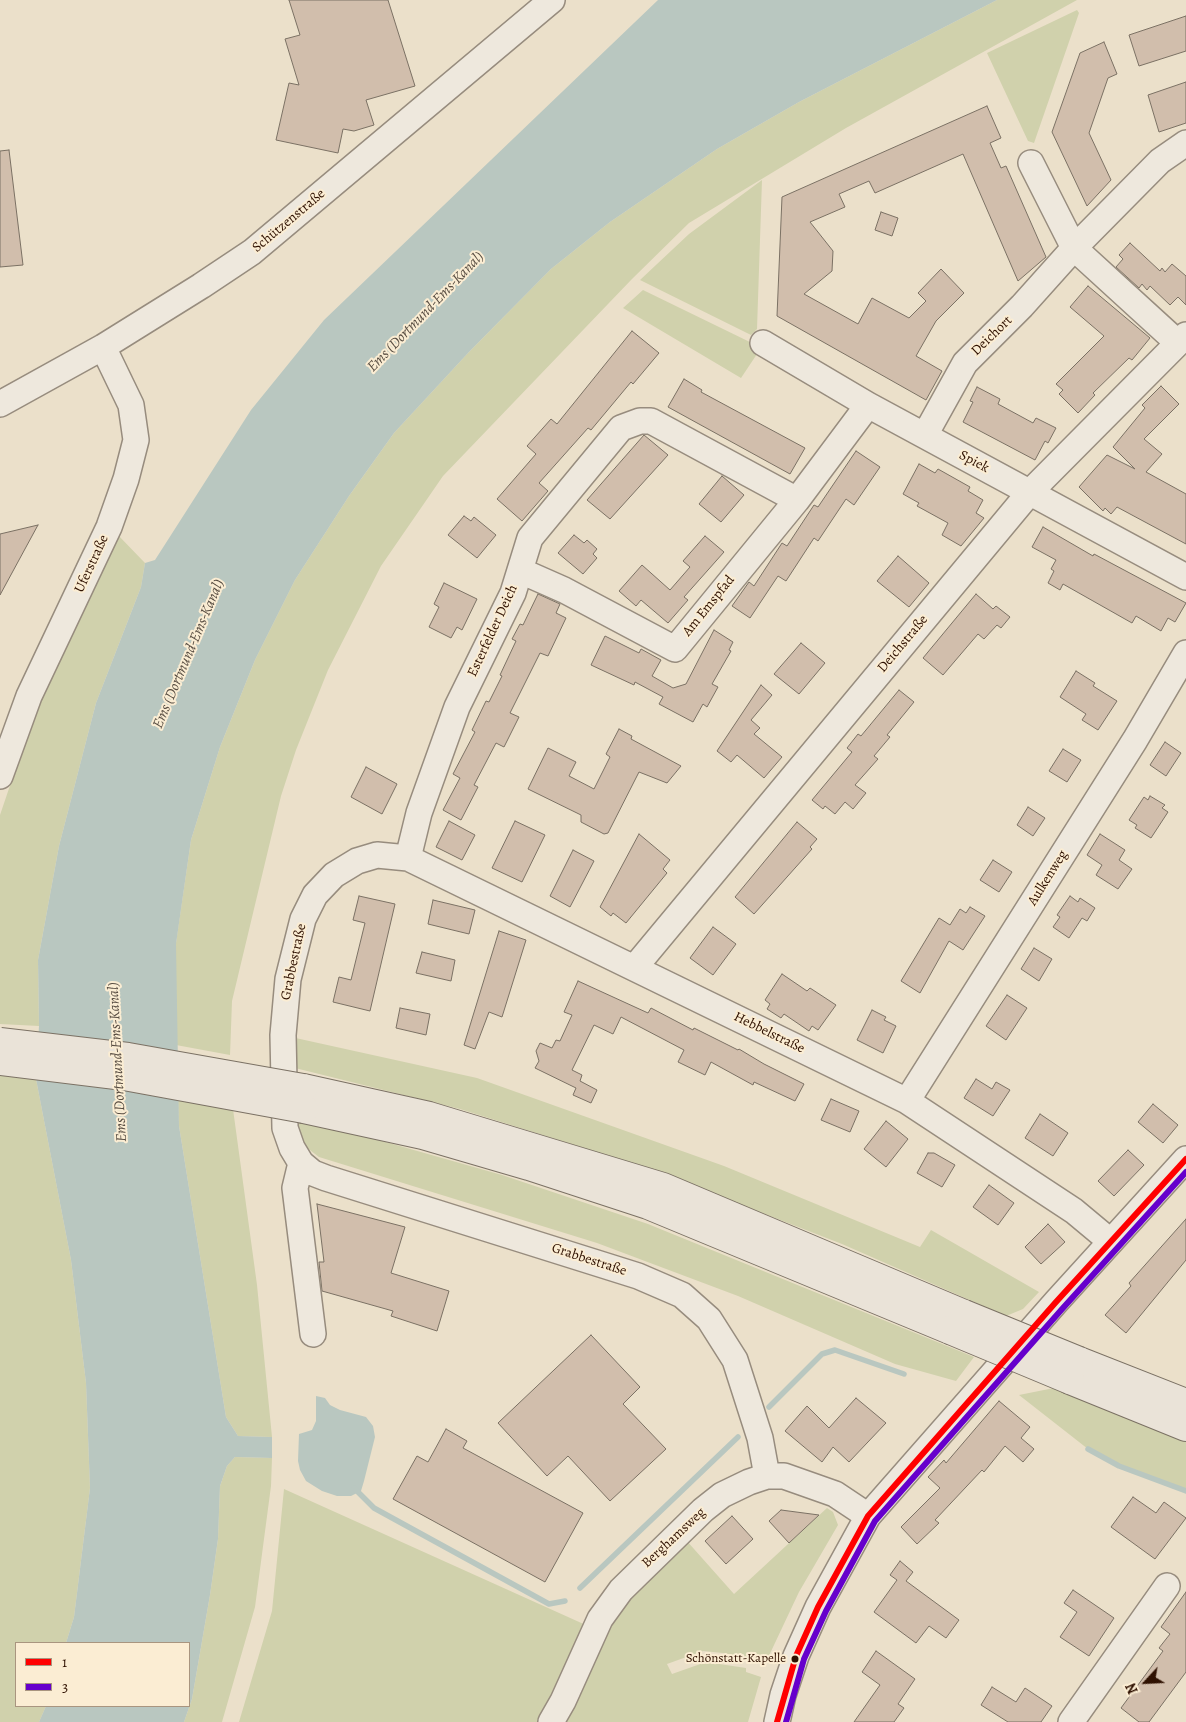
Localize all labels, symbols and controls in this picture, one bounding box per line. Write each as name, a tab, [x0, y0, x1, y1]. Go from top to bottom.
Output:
street label: Schützenstraße	[249, 186, 329, 256]
water label: Ems (Dortmund-Ems-Kanal)	[364, 248, 488, 376]
street label: Deichort	[968, 312, 1016, 360]
street label: Spiek	[956, 447, 992, 477]
street label: Uferstraße	[71, 532, 113, 596]
street label: Am Emspfad	[679, 572, 739, 640]
water label: Ems (Dortmund-Ems-Kanal)	[149, 577, 229, 731]
street label: Esterfelder Deich	[464, 582, 522, 680]
street label: Deichstraße	[874, 612, 932, 676]
street label: Aulkenweg	[1024, 847, 1072, 909]
street label: Grabbestraße	[278, 922, 310, 1002]
water label: Ems (Dortmund-Ems-Kanal)	[105, 981, 131, 1143]
street label: Hebbelstraße	[731, 1009, 807, 1057]
street label: Grabbestraße	[549, 1240, 629, 1280]
street label: Berghamsweg	[639, 1504, 709, 1572]
legend	[15, 1642, 190, 1707]
place label: Schönstatt-Kapelle	[686, 1651, 786, 1667]
text: 1	[62, 1652, 67, 1672]
marker: Schönstatt-Kapelle	[790, 1654, 800, 1664]
north arrow	[1121, 1657, 1171, 1707]
text: 3	[62, 1677, 68, 1697]
text: N	[1121, 1680, 1143, 1697]

